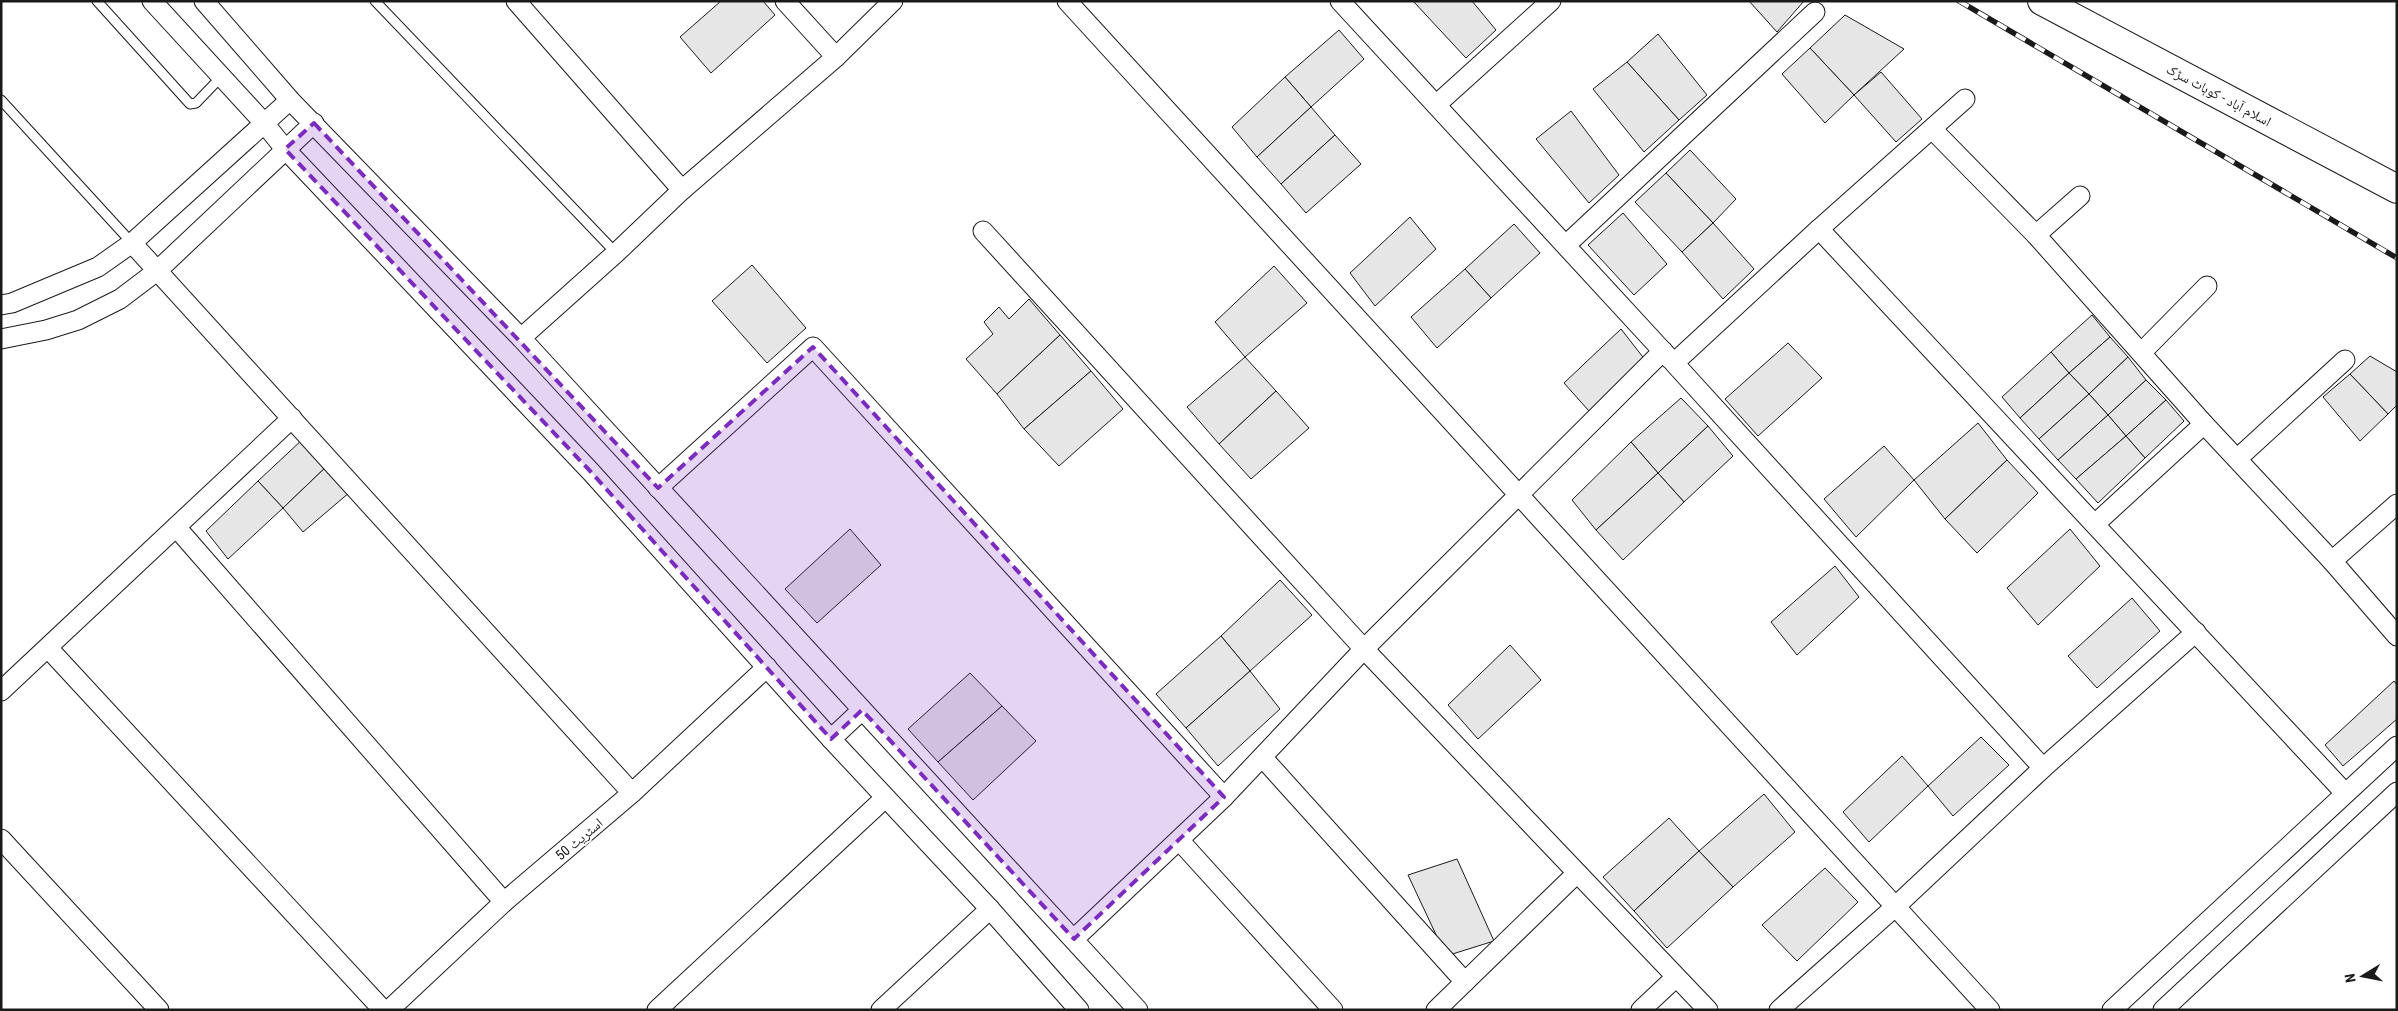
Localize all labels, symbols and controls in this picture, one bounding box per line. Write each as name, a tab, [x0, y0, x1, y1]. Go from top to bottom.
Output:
street label: اسلام آباد - کوہاٹ سڑک	[2163, 61, 2274, 131]
street label: اسٹریٹ 50	[552, 815, 606, 864]
north arrow	[2338, 951, 2388, 1001]
text: N	[2342, 973, 2359, 984]

